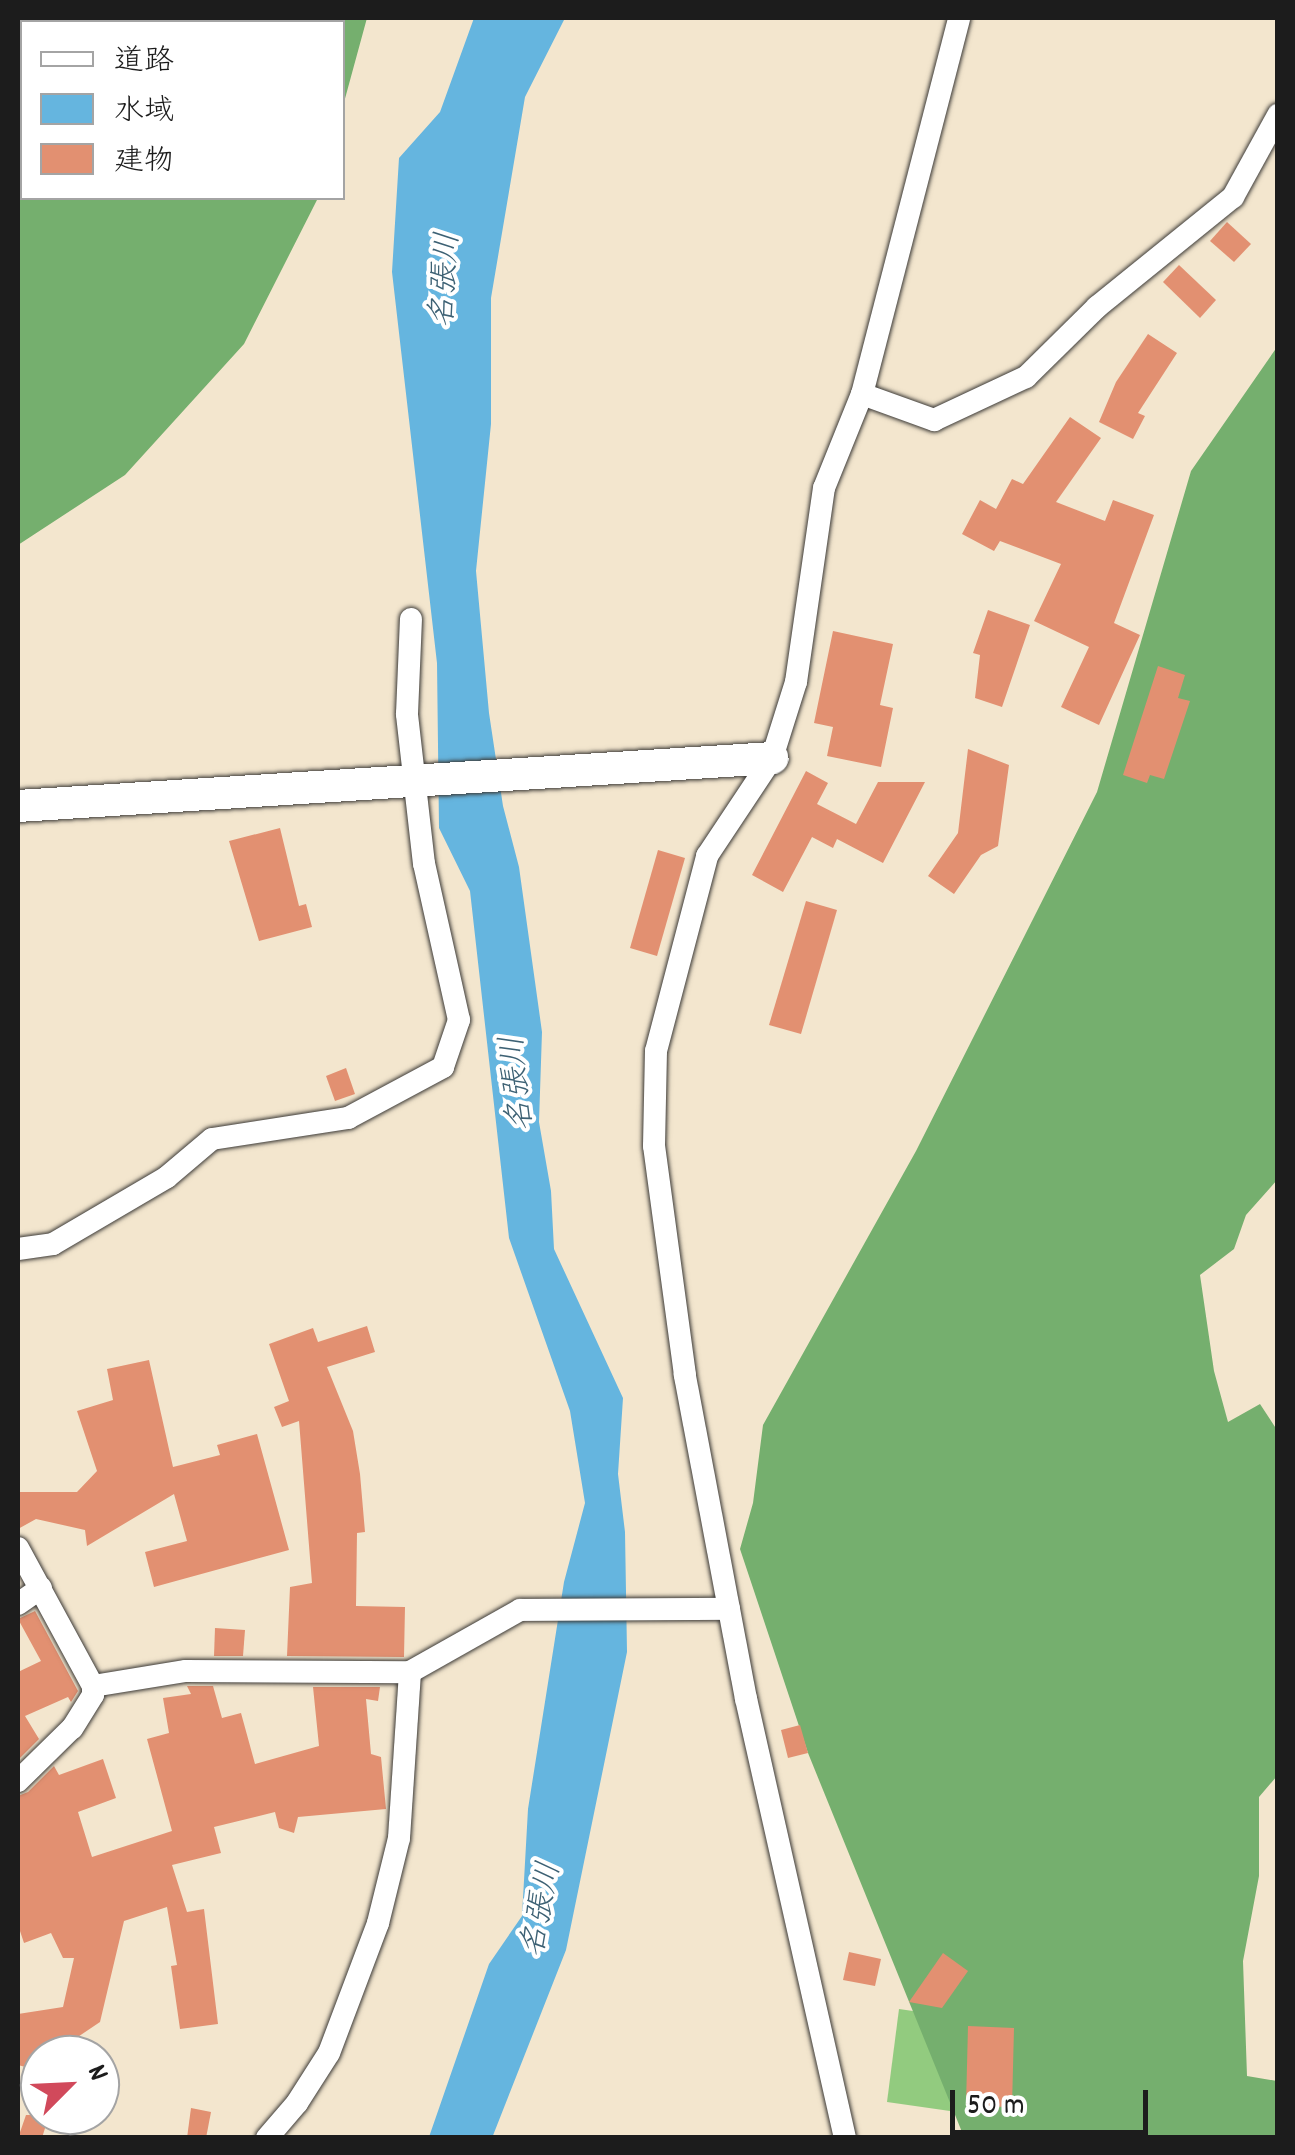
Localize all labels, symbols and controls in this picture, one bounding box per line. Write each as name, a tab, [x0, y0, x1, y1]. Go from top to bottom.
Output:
legend	[20, 20, 345, 200]
text: 道路	[114, 42, 174, 85]
text: 水域	[114, 92, 174, 135]
text: 建物	[114, 142, 174, 185]
water label: 名張川	[425, 231, 471, 329]
water label: 名張川	[496, 1033, 544, 1133]
water label: 名張川	[516, 1859, 572, 1961]
north arrow	[20, 2035, 120, 2135]
text: N	[74, 2059, 117, 2088]
scale bar	[955, 2070, 1152, 2132]
text: 50 m	[967, 2086, 1025, 2129]

